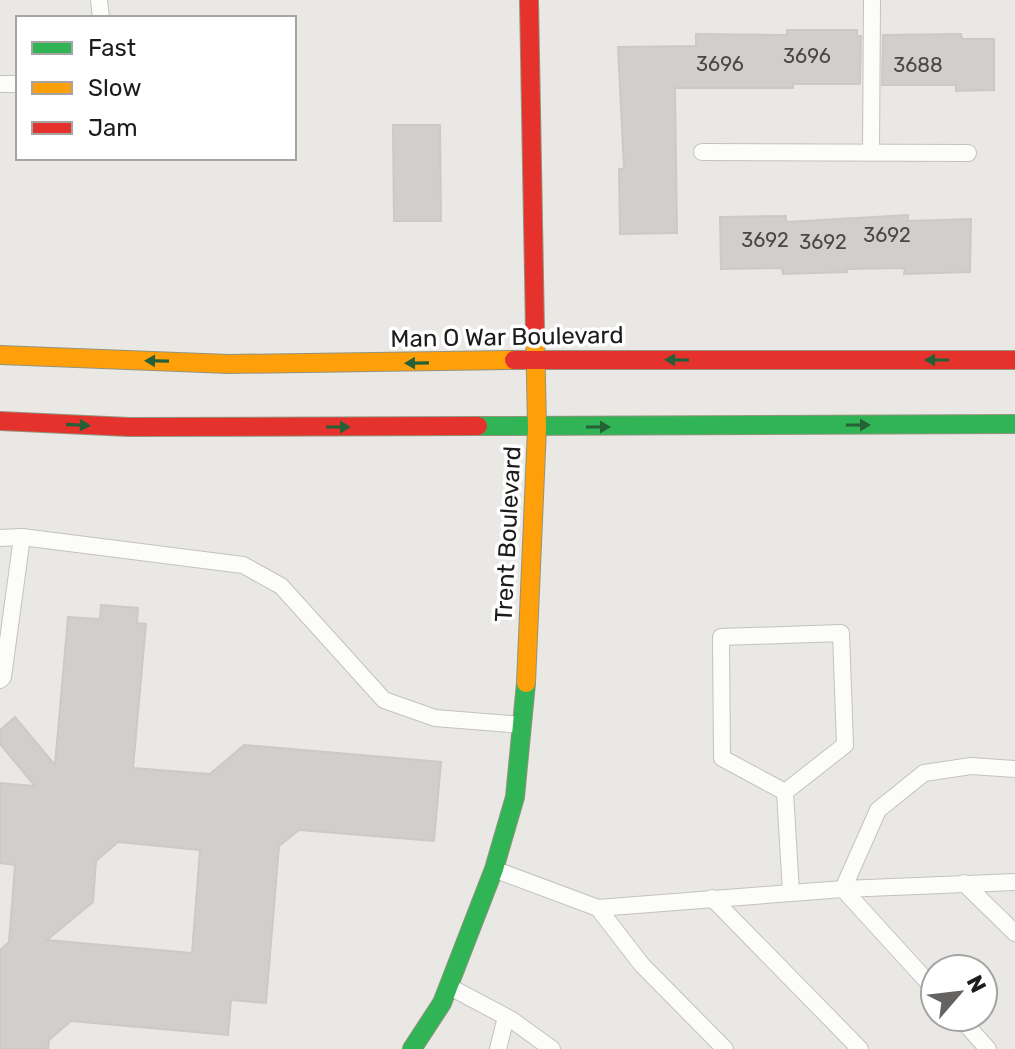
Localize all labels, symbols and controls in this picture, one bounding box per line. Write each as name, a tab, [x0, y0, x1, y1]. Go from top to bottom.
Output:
legend	[16, 16, 296, 160]
text: Fast	[88, 34, 136, 62]
house number: 3696	[783, 44, 831, 68]
house number: 3696	[696, 52, 744, 76]
house number: 3688	[893, 53, 943, 77]
text: Slow	[88, 74, 141, 102]
text: Jam	[88, 114, 138, 142]
house number: 3692	[863, 223, 911, 247]
house number: 3692	[741, 228, 789, 252]
house number: 3692	[799, 230, 847, 254]
street label: Man O War Boulevard	[390, 321, 624, 353]
one-way arrow	[664, 354, 689, 366]
one-way arrow	[924, 354, 949, 366]
one-way arrow	[144, 355, 169, 367]
one-way arrow	[404, 356, 429, 369]
one-way arrow	[66, 418, 91, 431]
one-way arrow	[846, 419, 871, 431]
one-way arrow	[326, 421, 351, 433]
one-way arrow	[586, 421, 611, 433]
street label: Trent Boulevard	[489, 445, 527, 623]
north arrow	[919, 953, 999, 1033]
text: N	[961, 971, 992, 997]

